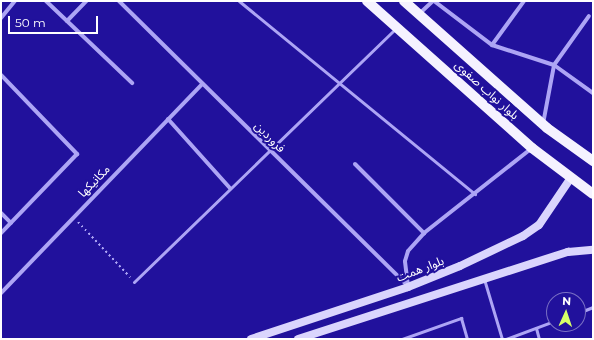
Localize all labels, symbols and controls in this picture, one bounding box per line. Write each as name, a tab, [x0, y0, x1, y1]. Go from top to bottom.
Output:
scale bar	[10, 8, 100, 34]
text: 50 m	[15, 15, 46, 30]
street label: بلوار نواب صفوی	[452, 57, 522, 123]
street label: فروردین	[252, 119, 288, 155]
street label: مکانیکها	[75, 162, 113, 200]
street label: بلوار همت	[394, 253, 446, 285]
north arrow	[546, 292, 586, 332]
text: N	[562, 294, 571, 308]

